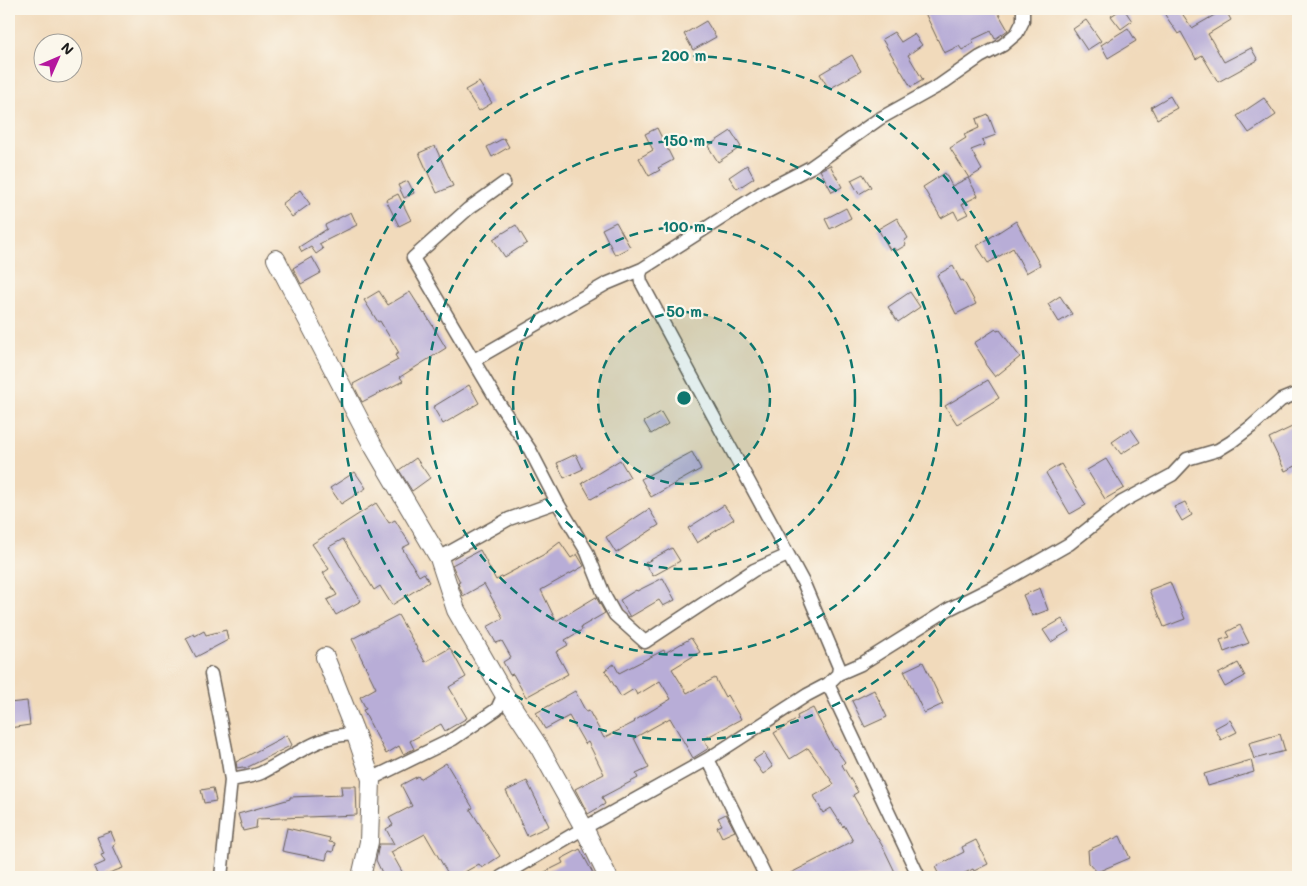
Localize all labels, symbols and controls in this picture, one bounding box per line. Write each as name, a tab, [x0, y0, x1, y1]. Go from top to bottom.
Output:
north arrow	[32, 32, 82, 82]
text: N	[57, 38, 78, 59]
text: 200 m	[662, 45, 707, 65]
text: 150 m	[663, 130, 705, 150]
text: 100 m	[662, 216, 706, 236]
text: 50 m	[666, 301, 702, 321]
centre of rings	[675, 389, 693, 407]

